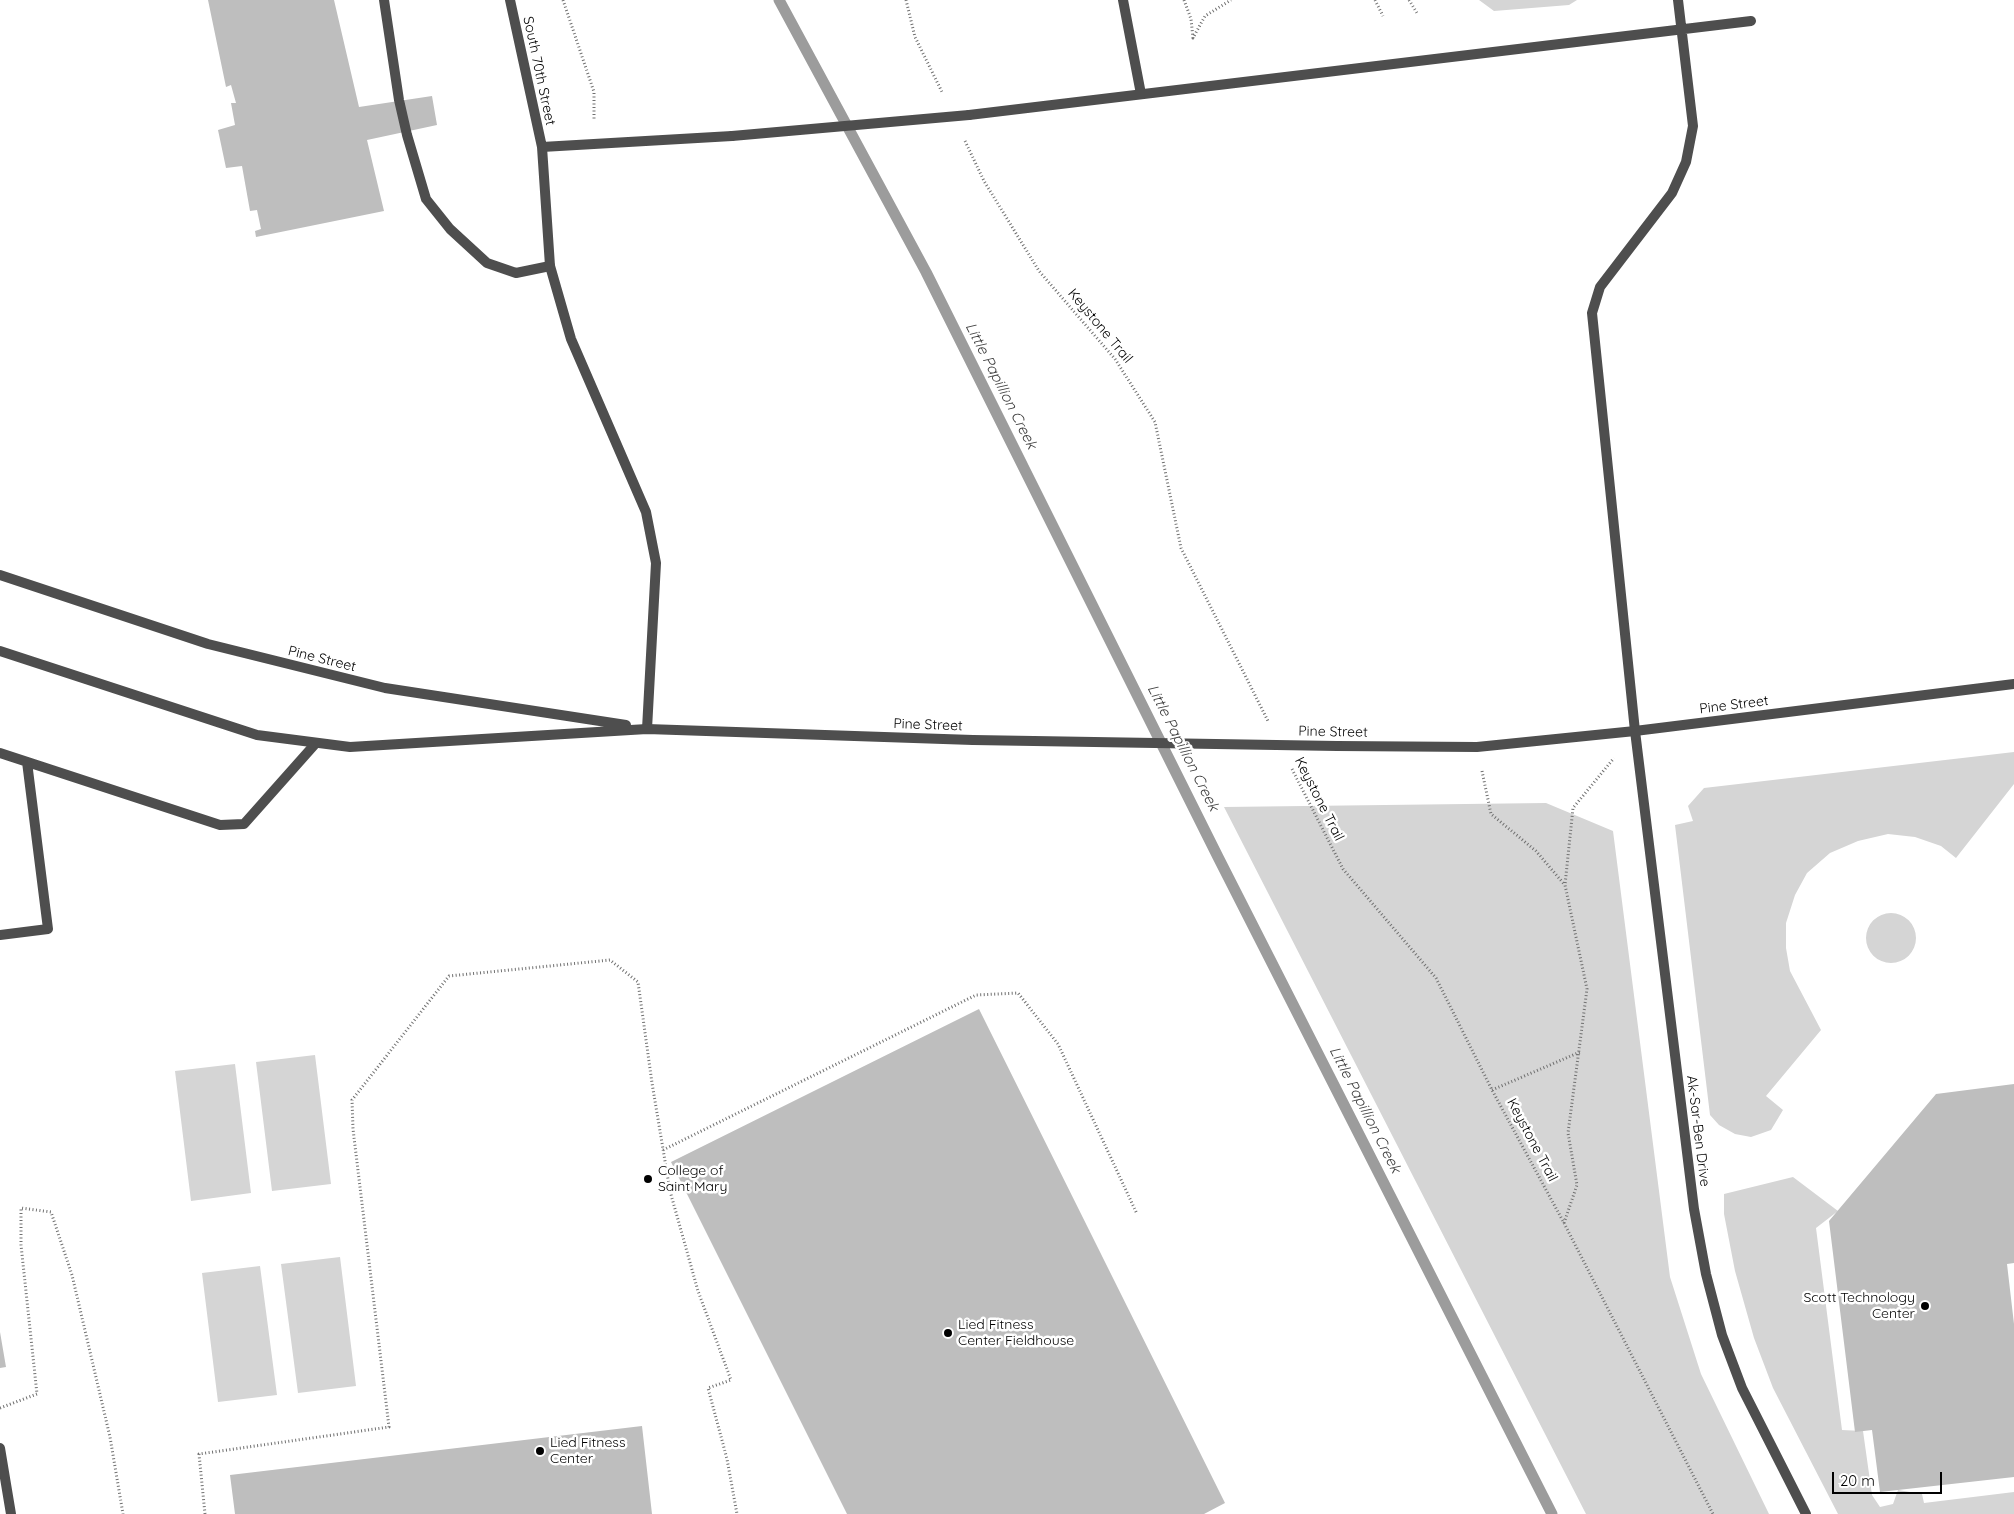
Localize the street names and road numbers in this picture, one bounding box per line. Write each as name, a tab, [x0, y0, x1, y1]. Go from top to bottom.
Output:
street label: South 70th Street	[519, 15, 559, 127]
street label: Keystone Trail	[1064, 285, 1136, 367]
street label: Pine Street	[286, 642, 358, 676]
street label: Pine Street	[1699, 692, 1769, 718]
street label: Pine Street	[893, 715, 963, 735]
street label: Pine Street	[1298, 723, 1368, 741]
street label: Keystone Trail	[1291, 754, 1347, 844]
street label: Ak-Sar-Ben Drive	[1683, 1074, 1713, 1188]
street label: Keystone Trail	[1503, 1095, 1561, 1185]

